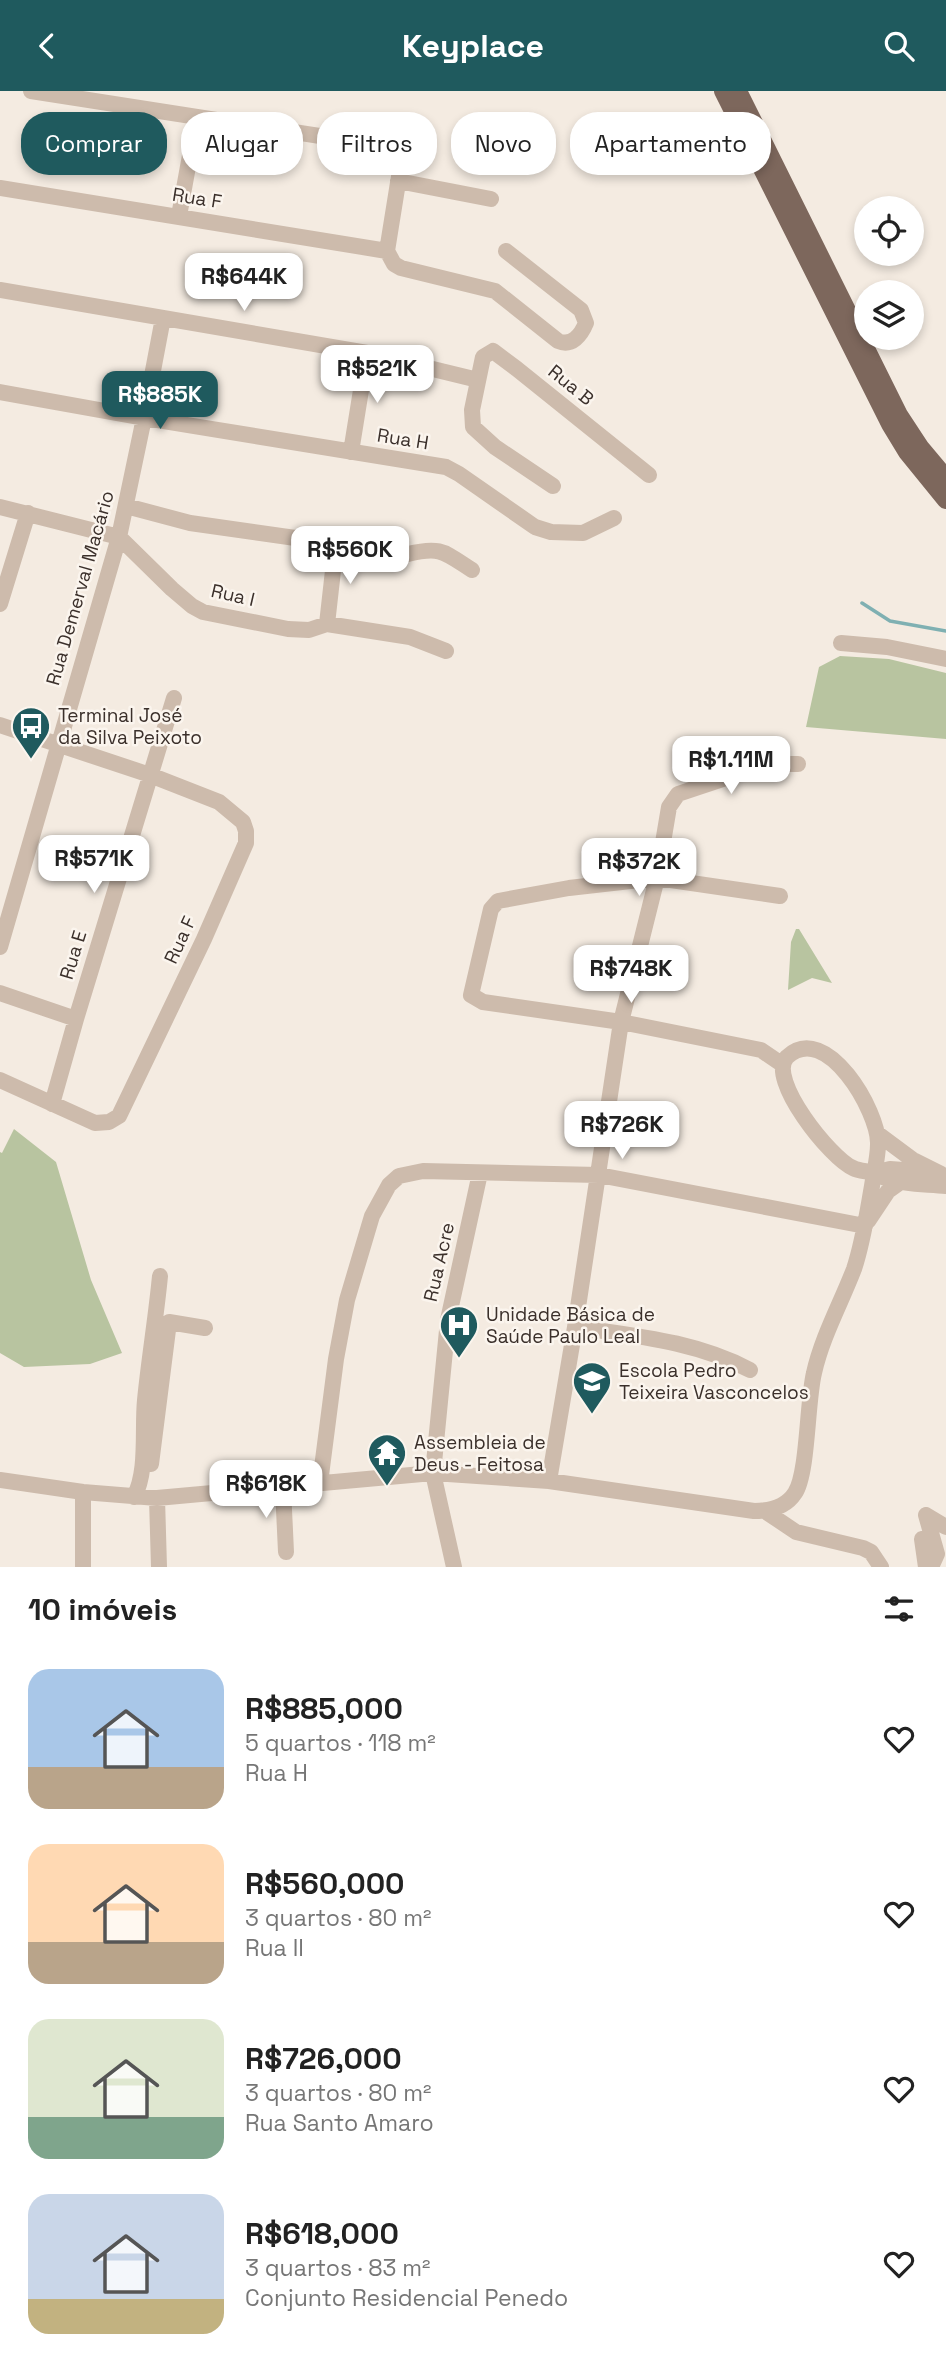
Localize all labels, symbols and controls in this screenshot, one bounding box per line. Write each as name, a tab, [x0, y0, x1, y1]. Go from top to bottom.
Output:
text: Keyplace	[402, 26, 544, 66]
icon: back	[28, 27, 66, 65]
icon: search	[880, 27, 918, 65]
chip: Comprar	[21, 112, 167, 175]
chip: Alugar	[181, 112, 303, 175]
chip: Filtros	[317, 112, 437, 175]
chip: Novo	[451, 112, 556, 175]
chip: Apartamento	[570, 112, 771, 175]
street label: Rua F	[171, 182, 223, 214]
map controls	[854, 196, 924, 350]
button: locate	[854, 196, 924, 266]
pin: R$644K	[187, 253, 301, 313]
text: R$644K	[201, 261, 287, 291]
button: layers	[854, 280, 924, 350]
pin: R$521K	[320, 345, 434, 405]
text: R$521K	[337, 353, 417, 383]
street label: Rua B	[543, 359, 599, 411]
pin: R$885K	[103, 371, 217, 431]
text: R$885K	[118, 379, 202, 409]
street label: Rua H	[375, 423, 431, 455]
street label: Rua Demerval Macário	[40, 488, 120, 688]
pin: R$560K	[293, 526, 407, 586]
text: R$560K	[307, 534, 393, 564]
street label: Rua I	[209, 578, 257, 612]
place label: Terminal José da Silva Peixoto	[58, 703, 202, 750]
bus stop icon: Terminal José da Silva Peixoto	[10, 705, 52, 760]
pin: R$1.11M	[666, 737, 796, 796]
text: R$1.11M	[688, 744, 774, 774]
pin: R$571K	[37, 835, 151, 895]
pin: R$372K	[582, 839, 696, 898]
text: R$571K	[54, 843, 134, 873]
text: R$372K	[597, 846, 681, 876]
street label: Rua F	[158, 912, 202, 968]
street label: Rua E	[54, 927, 92, 983]
pin: R$748K	[574, 946, 688, 1005]
text: R$748K	[590, 953, 672, 983]
pin: R$726K	[565, 1101, 679, 1161]
text: R$726K	[580, 1109, 664, 1139]
street label: Rua Acre	[418, 1220, 460, 1304]
place label: Unidade Básica de Saúde Paulo Leal	[486, 1302, 655, 1349]
hospital icon: Unidade Básica de Saúde Paulo Leal	[438, 1304, 480, 1359]
place label: Escola Pedro Teixeira Vasconcelos	[619, 1358, 809, 1405]
school or university icon: Escola Pedro Teixeira Vasconcelos	[571, 1360, 613, 1415]
place label: Assembleia de Deus - Feitosa	[414, 1430, 546, 1477]
temple icon: Assembleia de Deus - Feitosa	[366, 1432, 408, 1487]
pin: R$618K	[209, 1461, 323, 1520]
text: R$618K	[225, 1468, 307, 1498]
text: 10 imóveis	[28, 1590, 177, 1629]
icon: filters	[880, 1590, 918, 1628]
text: R$885,000	[245, 1689, 403, 1728]
icon: home	[84, 1697, 168, 1781]
icon: heart	[880, 1720, 918, 1758]
text: 5 quartos · 118 m²	[245, 1728, 436, 1758]
text: Rua H	[245, 1758, 308, 1788]
text: R$560,000	[245, 1864, 405, 1903]
icon: home	[84, 1872, 168, 1956]
icon: heart	[880, 1895, 918, 1933]
text: 3 quartos · 80 m²	[245, 1903, 431, 1933]
text: Rua II	[245, 1933, 304, 1963]
text: R$726,000	[245, 2039, 402, 2078]
icon: home	[84, 2047, 168, 2131]
icon: heart	[880, 2070, 918, 2108]
text: 3 quartos · 80 m²	[245, 2078, 431, 2108]
text: Rua Santo Amaro	[245, 2108, 434, 2138]
text: R$618,000	[245, 2214, 399, 2253]
icon: home	[84, 2222, 168, 2306]
icon: heart	[880, 2245, 918, 2283]
text: 3 quartos · 83 m²	[245, 2253, 431, 2283]
text: Conjunto Residencial Penedo	[245, 2283, 568, 2313]

